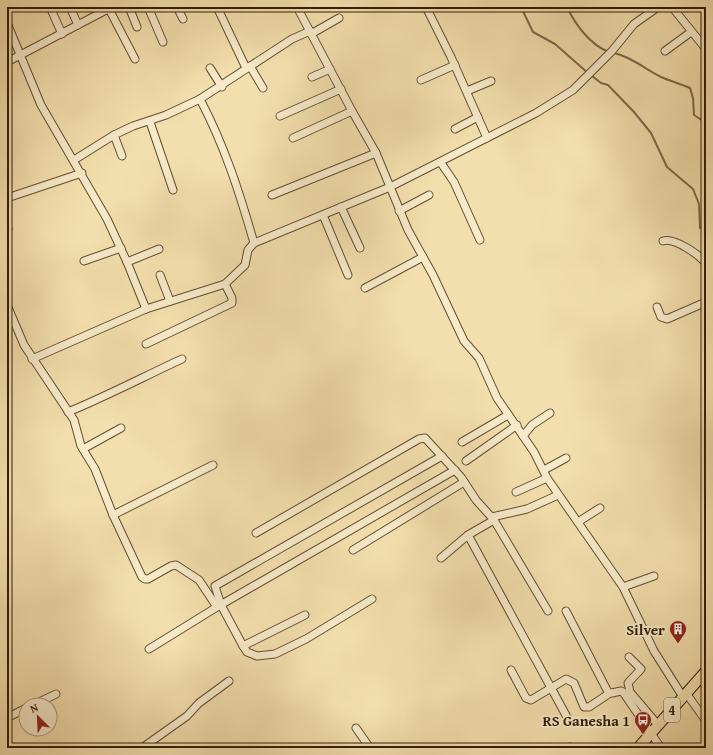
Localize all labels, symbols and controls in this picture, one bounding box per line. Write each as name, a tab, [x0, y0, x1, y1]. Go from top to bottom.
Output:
place label: Silver	[626, 619, 665, 640]
building icon: Silver	[668, 619, 688, 644]
north arrow	[18, 697, 58, 737]
road number: 4	[664, 698, 680, 722]
text: N	[27, 699, 41, 717]
place label: RS Ganesha 1	[542, 710, 630, 731]
bus stop icon: RS Ganesha 1	[633, 710, 653, 735]

